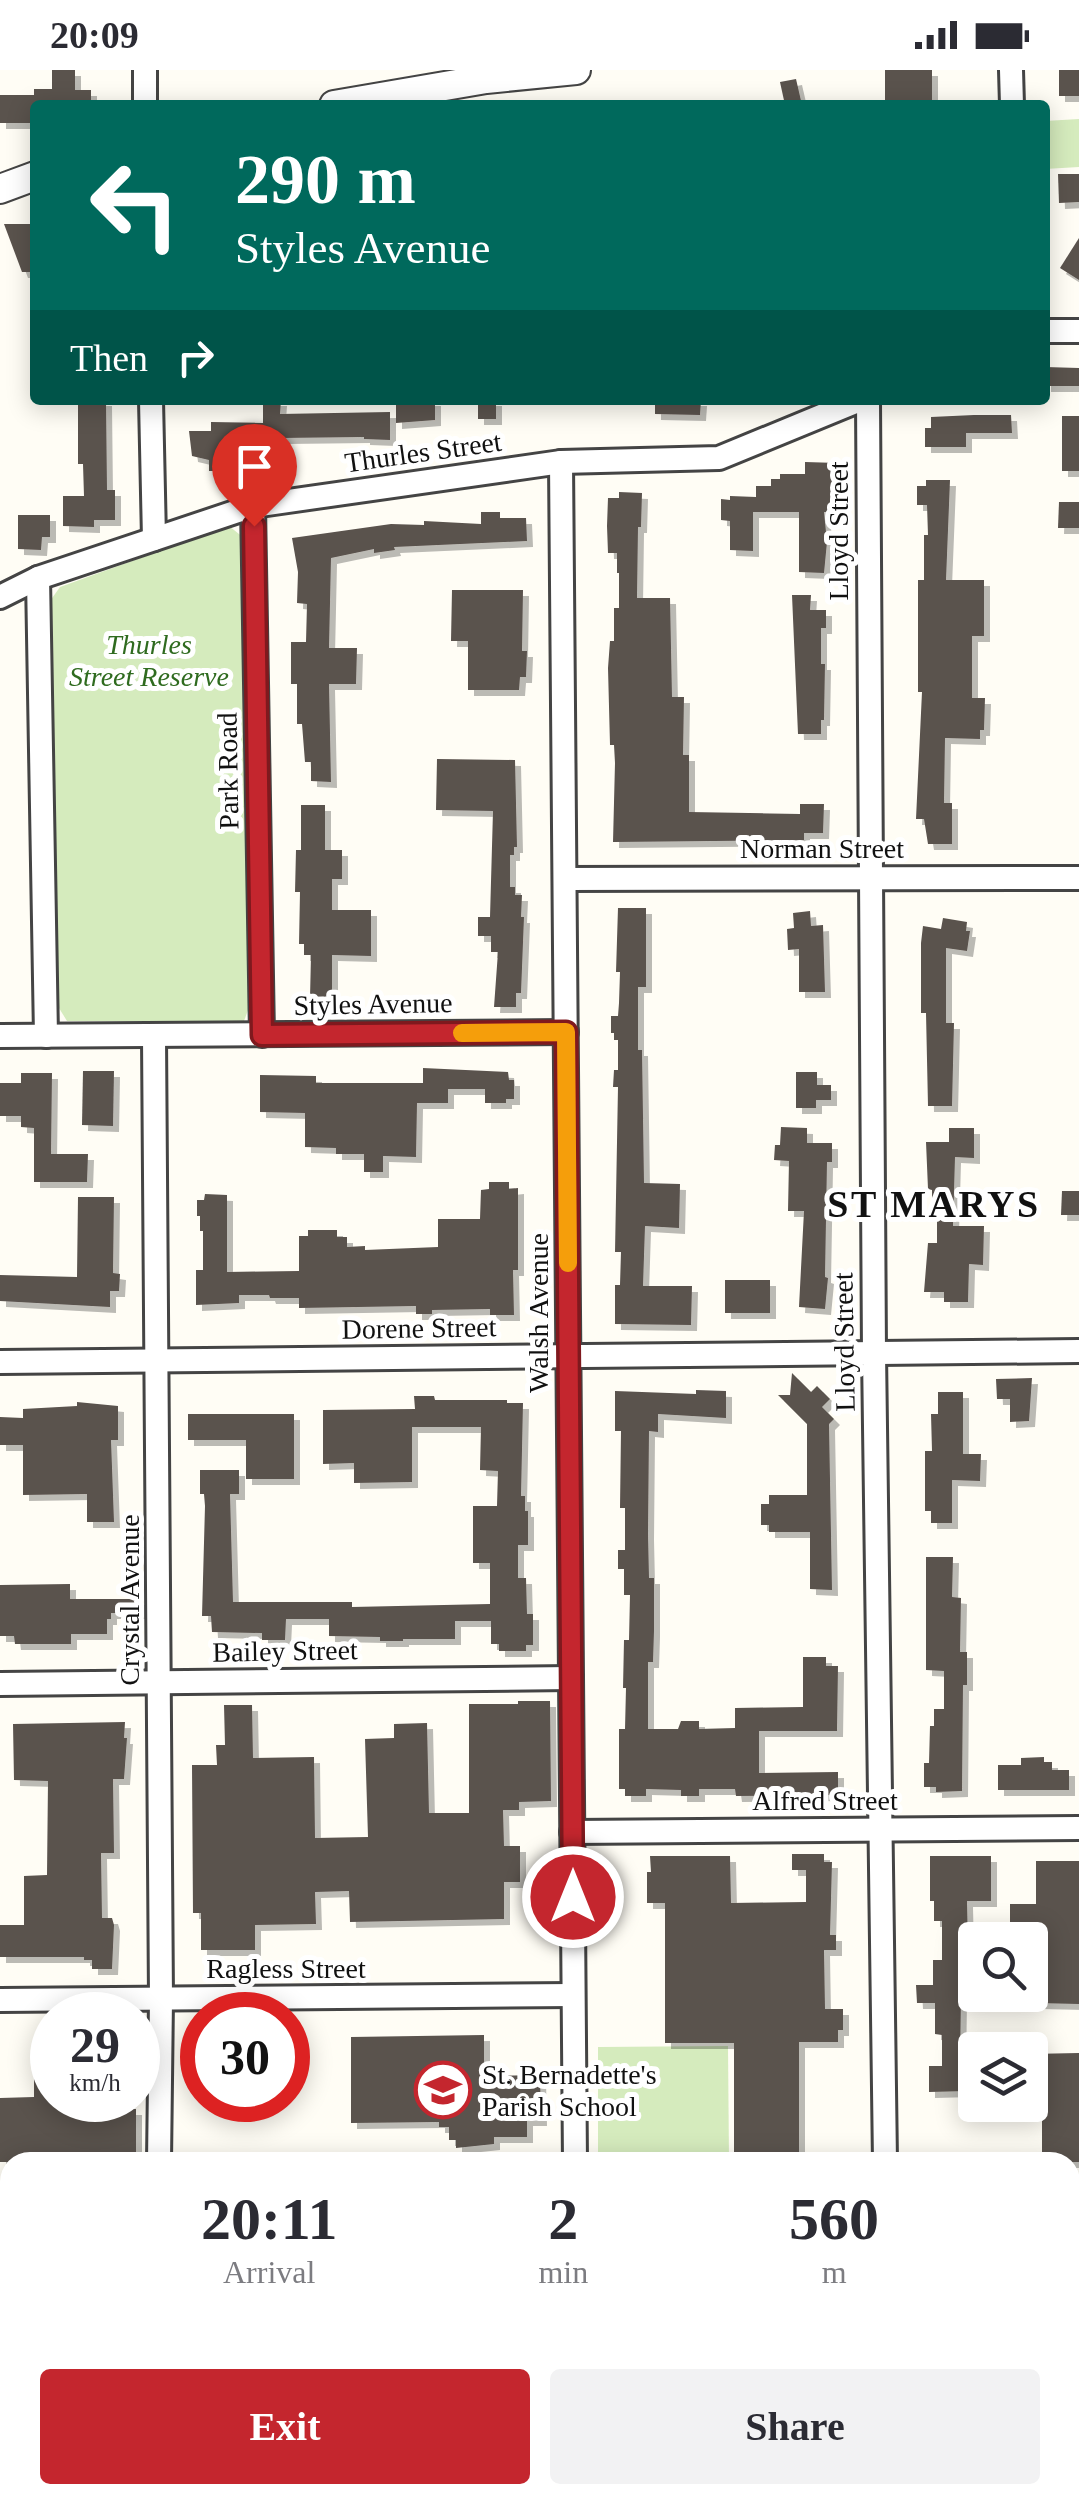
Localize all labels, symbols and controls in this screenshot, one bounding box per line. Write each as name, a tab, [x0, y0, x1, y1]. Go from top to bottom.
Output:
text: 20:09	[50, 14, 139, 56]
icon: left	[70, 140, 200, 270]
text: 290 m	[235, 141, 416, 218]
text: Styles Avenue	[235, 223, 490, 273]
icon: right	[168, 330, 223, 385]
text: Then	[70, 337, 148, 379]
pin	[212, 424, 297, 527]
street label: Thurles Street	[343, 426, 504, 478]
icon: arrive	[227, 439, 282, 494]
street label: Lloyd Street	[823, 461, 854, 601]
park label: Thurles Street Reserve	[69, 629, 229, 692]
street label: Park Road	[211, 712, 245, 830]
street label: Norman Street	[740, 833, 904, 864]
street label: Styles Avenue	[293, 987, 453, 1021]
district label: ST MARYS	[827, 1183, 1041, 1225]
street label: Walsh Avenue	[523, 1233, 554, 1393]
street label: Lloyd Street	[827, 1272, 861, 1412]
street label: Dorene Street	[341, 1311, 497, 1345]
street label: Crystal Avenue	[114, 1514, 145, 1686]
street label: Bailey Street	[212, 1634, 358, 1668]
street label: Alfred Street	[752, 1785, 898, 1816]
position arrow	[521, 1845, 625, 1949]
map controls	[958, 1922, 1048, 2122]
button: search	[958, 1922, 1048, 2012]
street label: Ragless Street	[206, 1953, 366, 1984]
speed limit sign: 30	[180, 1992, 310, 2122]
text: 29	[70, 2017, 120, 2073]
button: layers	[958, 2032, 1048, 2122]
place label: St. Bernadette's Parish School	[482, 2059, 657, 2122]
school or university icon: St. Bernadette's Parish School	[413, 2060, 473, 2120]
text: km/h	[69, 2069, 121, 2096]
text: 20:11	[201, 2186, 338, 2252]
text: 2	[548, 2186, 578, 2252]
text: 560	[789, 2186, 879, 2252]
text: Arrival	[223, 2254, 315, 2290]
text: min	[538, 2254, 588, 2290]
text: m	[822, 2254, 847, 2290]
button: Exit	[40, 2369, 530, 2484]
button: Share	[550, 2369, 1040, 2484]

